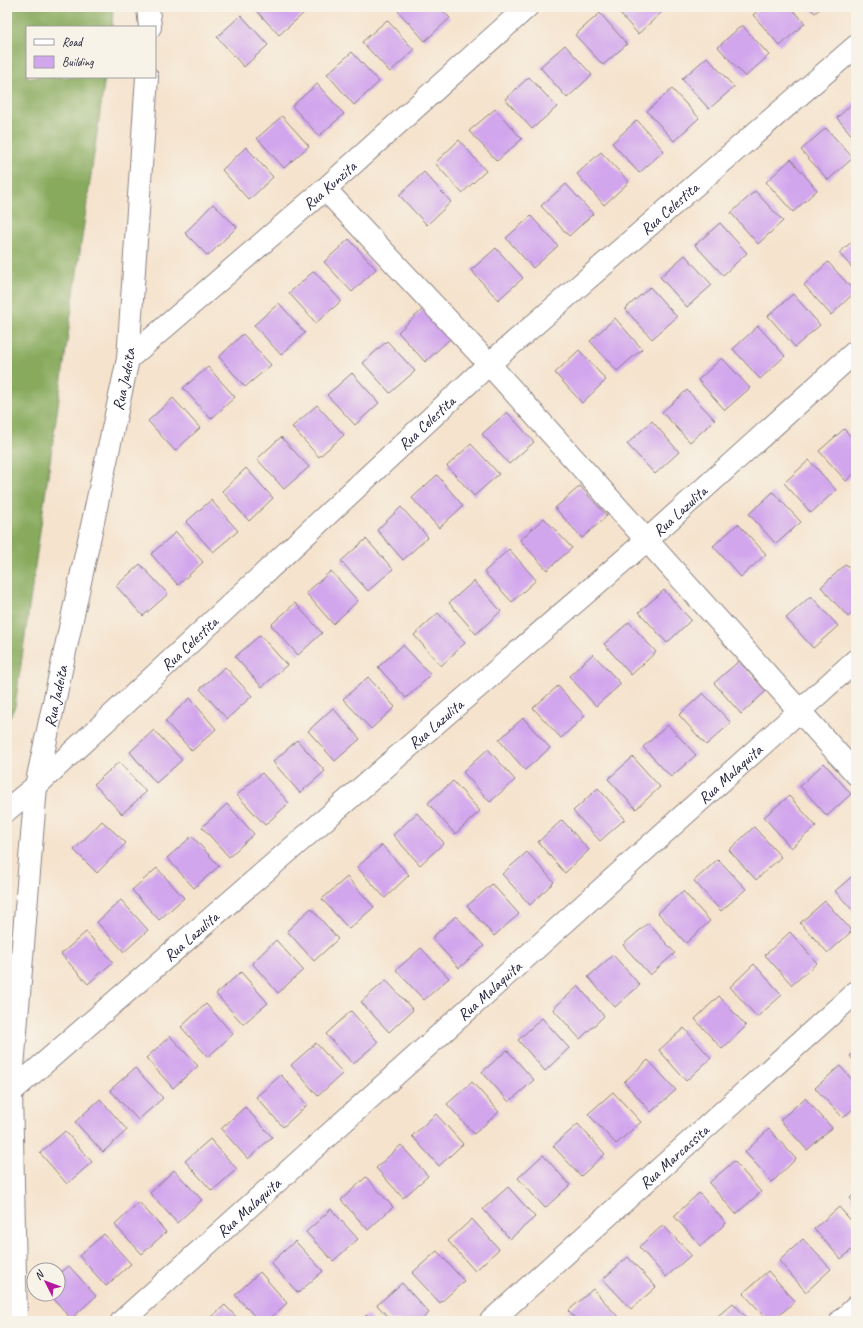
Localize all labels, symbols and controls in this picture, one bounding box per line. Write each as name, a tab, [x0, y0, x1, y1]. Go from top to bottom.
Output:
legend	[26, 26, 156, 78]
text: Road	[62, 34, 84, 50]
text: Building	[62, 54, 94, 70]
street label: Rua Kunzita	[299, 156, 362, 215]
street label: Rua Celestita	[636, 177, 704, 239]
street label: Rua Jadeíta	[108, 347, 140, 412]
street label: Rua Celestita	[394, 391, 461, 455]
street label: Rua Lazulita	[649, 481, 713, 541]
street label: Rua Celestita	[157, 612, 224, 675]
street label: Rua Jadeíta	[40, 663, 73, 729]
street label: Rua Lazulita	[405, 694, 469, 754]
street label: Rua Malaquita	[694, 740, 767, 808]
street label: Rua Lazulita	[160, 907, 224, 966]
street label: Rua Malaquita	[454, 956, 527, 1025]
street label: Rua Marcassita	[636, 1120, 714, 1193]
street label: Rua Malaquita	[213, 1173, 286, 1242]
north arrow	[26, 1262, 66, 1302]
text: N	[31, 1266, 48, 1283]

